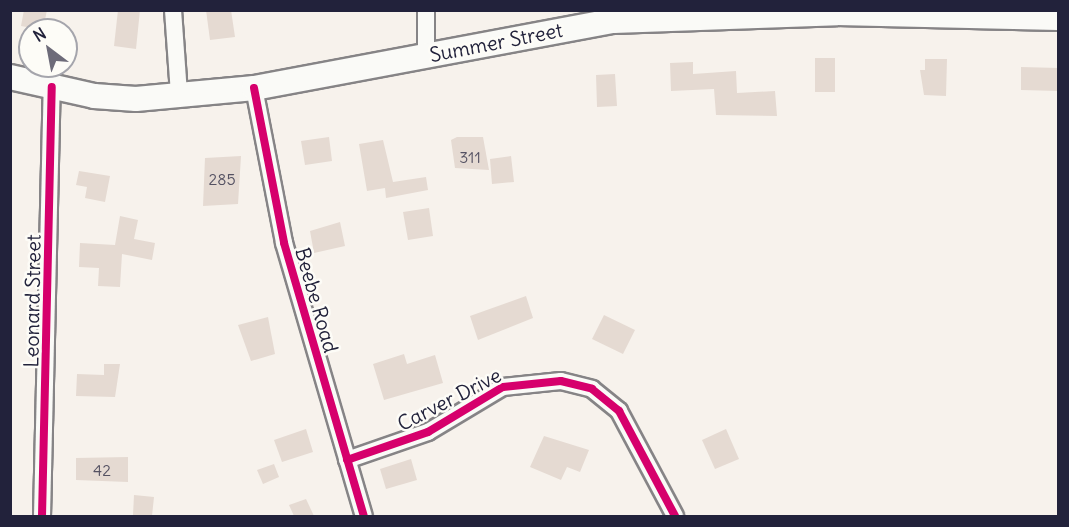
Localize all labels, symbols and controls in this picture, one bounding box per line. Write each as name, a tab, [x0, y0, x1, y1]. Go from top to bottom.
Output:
street label: Summer Street	[427, 17, 565, 67]
north arrow	[18, 18, 78, 78]
text: N	[30, 23, 50, 46]
house number: 311	[459, 147, 481, 167]
house number: 285	[208, 169, 236, 189]
street label: Leonard Street	[19, 234, 45, 368]
street label: Beebe Road	[291, 245, 343, 355]
street label: Carver Drive	[393, 363, 505, 435]
house number: 42	[93, 460, 111, 480]

